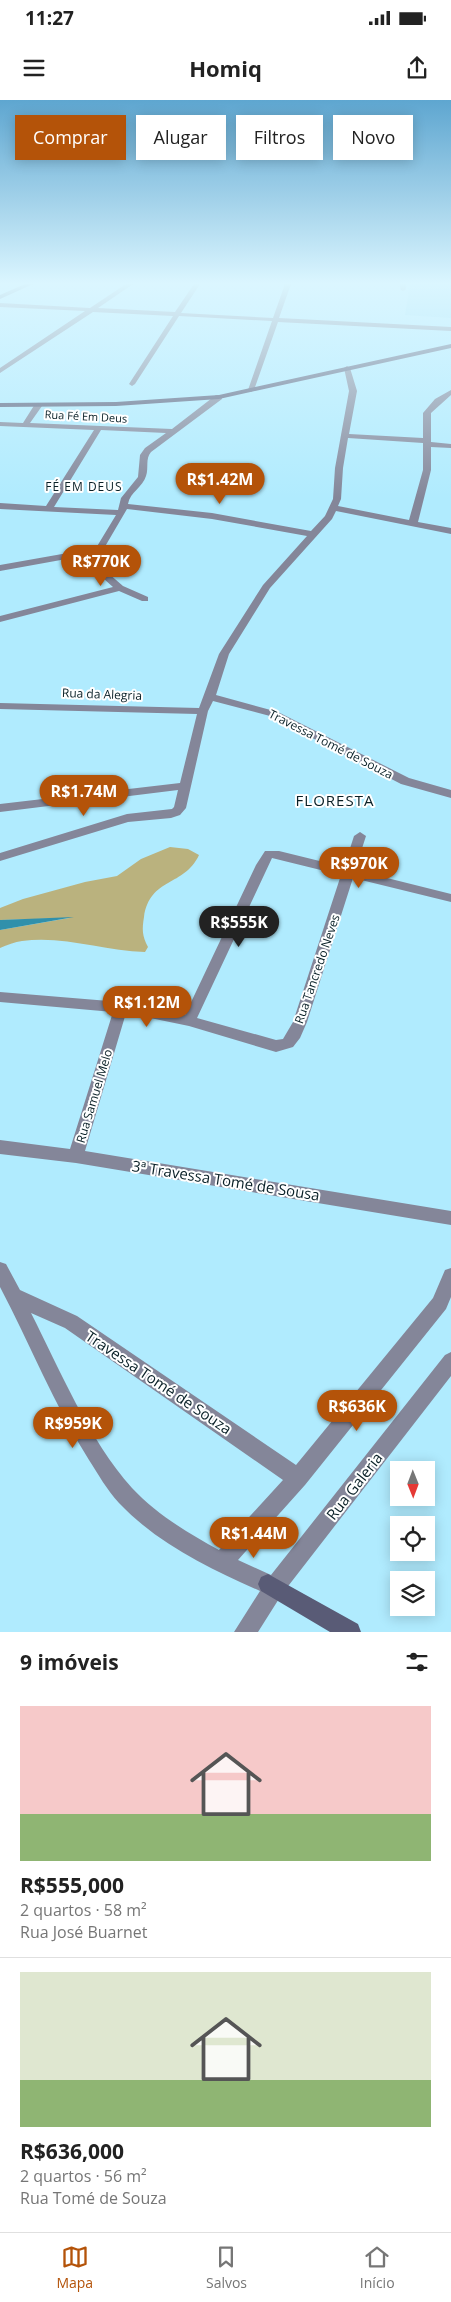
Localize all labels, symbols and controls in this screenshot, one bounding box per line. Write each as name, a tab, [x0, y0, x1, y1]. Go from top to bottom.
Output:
text: 11:27	[25, 5, 74, 31]
text: Homiq	[189, 53, 262, 83]
icon: menu	[20, 54, 48, 82]
icon: share	[403, 54, 431, 82]
chip: Comprar	[15, 115, 126, 160]
chip: Alugar	[136, 115, 226, 160]
chip: Filtros	[236, 115, 323, 160]
chip: Novo	[333, 115, 413, 160]
street label: Rua Fé Em Deus	[44, 406, 128, 426]
pin: R$1.42M	[174, 462, 266, 505]
text: R$1.42M	[187, 468, 253, 490]
district label: FÉ EM DEUS	[45, 478, 123, 495]
pin: R$770K	[60, 544, 142, 587]
text: R$770K	[72, 550, 130, 572]
street label: Rua da Alegria	[62, 684, 142, 704]
street label: Travessa Tomé de Souza	[266, 705, 396, 783]
pin: R$1.74M	[38, 774, 130, 817]
text: R$1.74M	[51, 780, 117, 802]
district label: FLORESTA	[296, 790, 374, 810]
pin: R$970K	[318, 846, 400, 889]
text: R$970K	[330, 852, 388, 874]
pin: R$555K	[198, 906, 280, 948]
text: R$555K	[210, 911, 268, 933]
street label: Rua Tancredo Neves	[290, 912, 344, 1026]
pin: R$1.12M	[101, 986, 193, 1028]
text: R$1.12M	[114, 991, 180, 1013]
street label: Rua Samuel Melo	[72, 1047, 116, 1145]
street label: 3ª Travessa Tomé de Sousa	[131, 1155, 321, 1205]
street label: Travessa Tomé de Souza	[82, 1326, 236, 1438]
pin: R$636K	[316, 1390, 398, 1432]
text: R$636K	[328, 1395, 386, 1417]
pin: R$959K	[32, 1406, 114, 1449]
text: R$959K	[44, 1412, 102, 1434]
street label: Rua Galeria	[321, 1448, 387, 1524]
north arrow	[390, 1461, 435, 1506]
map controls	[390, 1461, 435, 1616]
pin: R$1.44M	[208, 1516, 300, 1559]
button: locate	[390, 1516, 435, 1561]
text: R$1.44M	[221, 1522, 287, 1544]
button: layers	[390, 1571, 435, 1616]
text: 9 imóveis	[20, 1648, 119, 1676]
icon: filters	[403, 1648, 431, 1676]
icon: home	[181, 1739, 271, 1829]
text: R$555,000	[20, 1871, 124, 1899]
text: 2 quartos · 58 m²	[20, 1899, 147, 1921]
text: Rua José Buarnet	[20, 1921, 148, 1943]
icon: home	[181, 2004, 271, 2094]
text: R$636,000	[20, 2137, 124, 2165]
text: 2 quartos · 56 m²	[20, 2165, 147, 2187]
text: Rua Tomé de Souza	[20, 2187, 167, 2209]
tab: Mapa	[56, 2243, 93, 2292]
tab: Salvos	[206, 2243, 247, 2292]
tab: Início	[360, 2243, 395, 2292]

